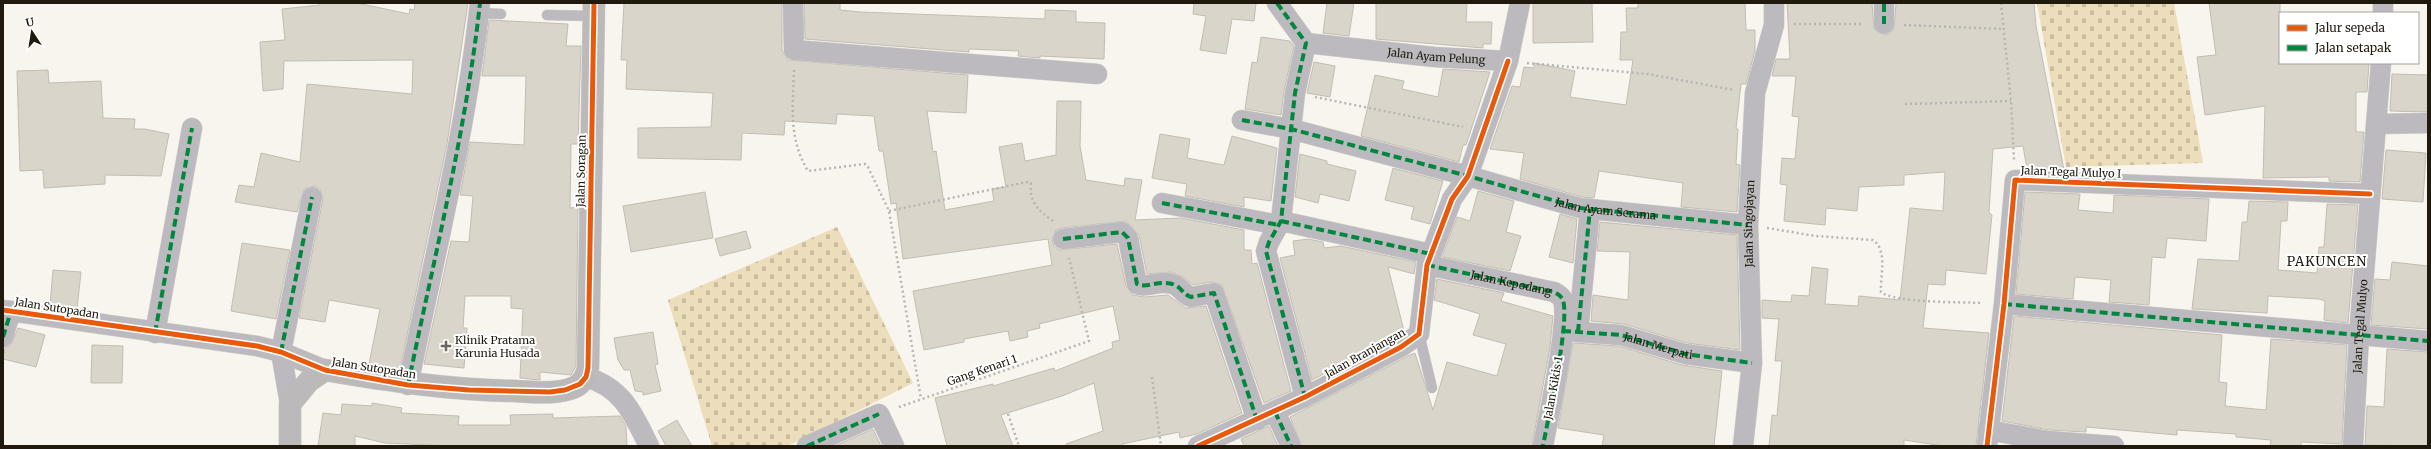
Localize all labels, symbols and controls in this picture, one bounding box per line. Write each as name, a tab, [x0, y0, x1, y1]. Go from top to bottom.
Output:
north arrow	[12, 12, 52, 52]
legend	[2279, 12, 2419, 64]
text: U	[24, 14, 36, 30]
text: Jalur sepeda	[2314, 20, 2386, 35]
text: Jalan setapak	[2314, 40, 2392, 55]
street label: Jalan Ayam Pelung	[1386, 45, 1486, 67]
street label: Jalan Soragan	[573, 134, 589, 208]
street label: Jalan Tegal Mulyo I	[2019, 163, 2122, 181]
street label: Jalan Singojayan	[1741, 179, 1757, 269]
street label: Jalan Ayam Serama	[1553, 194, 1657, 223]
district label: PAKUNCEN	[2287, 253, 2367, 270]
street label: Jalan Kepodang	[1468, 267, 1553, 298]
street label: Jalan Tegal Mulyo	[2350, 278, 2371, 375]
street label: Jalan Sutopadan	[13, 294, 101, 322]
street label: Jalan Branjangan	[1321, 325, 1408, 381]
street label: Jalan Merpati	[1621, 329, 1694, 362]
place label: Klinik Pratama Karunia Husada	[455, 333, 540, 360]
marker: Klinik Pratama Karunia Husada	[440, 340, 452, 352]
street label: Gang Kenari 1	[945, 351, 1019, 389]
street label: Jalan Sutopadan	[330, 354, 418, 382]
street label: Jalan Kikis 1	[1540, 355, 1565, 422]

